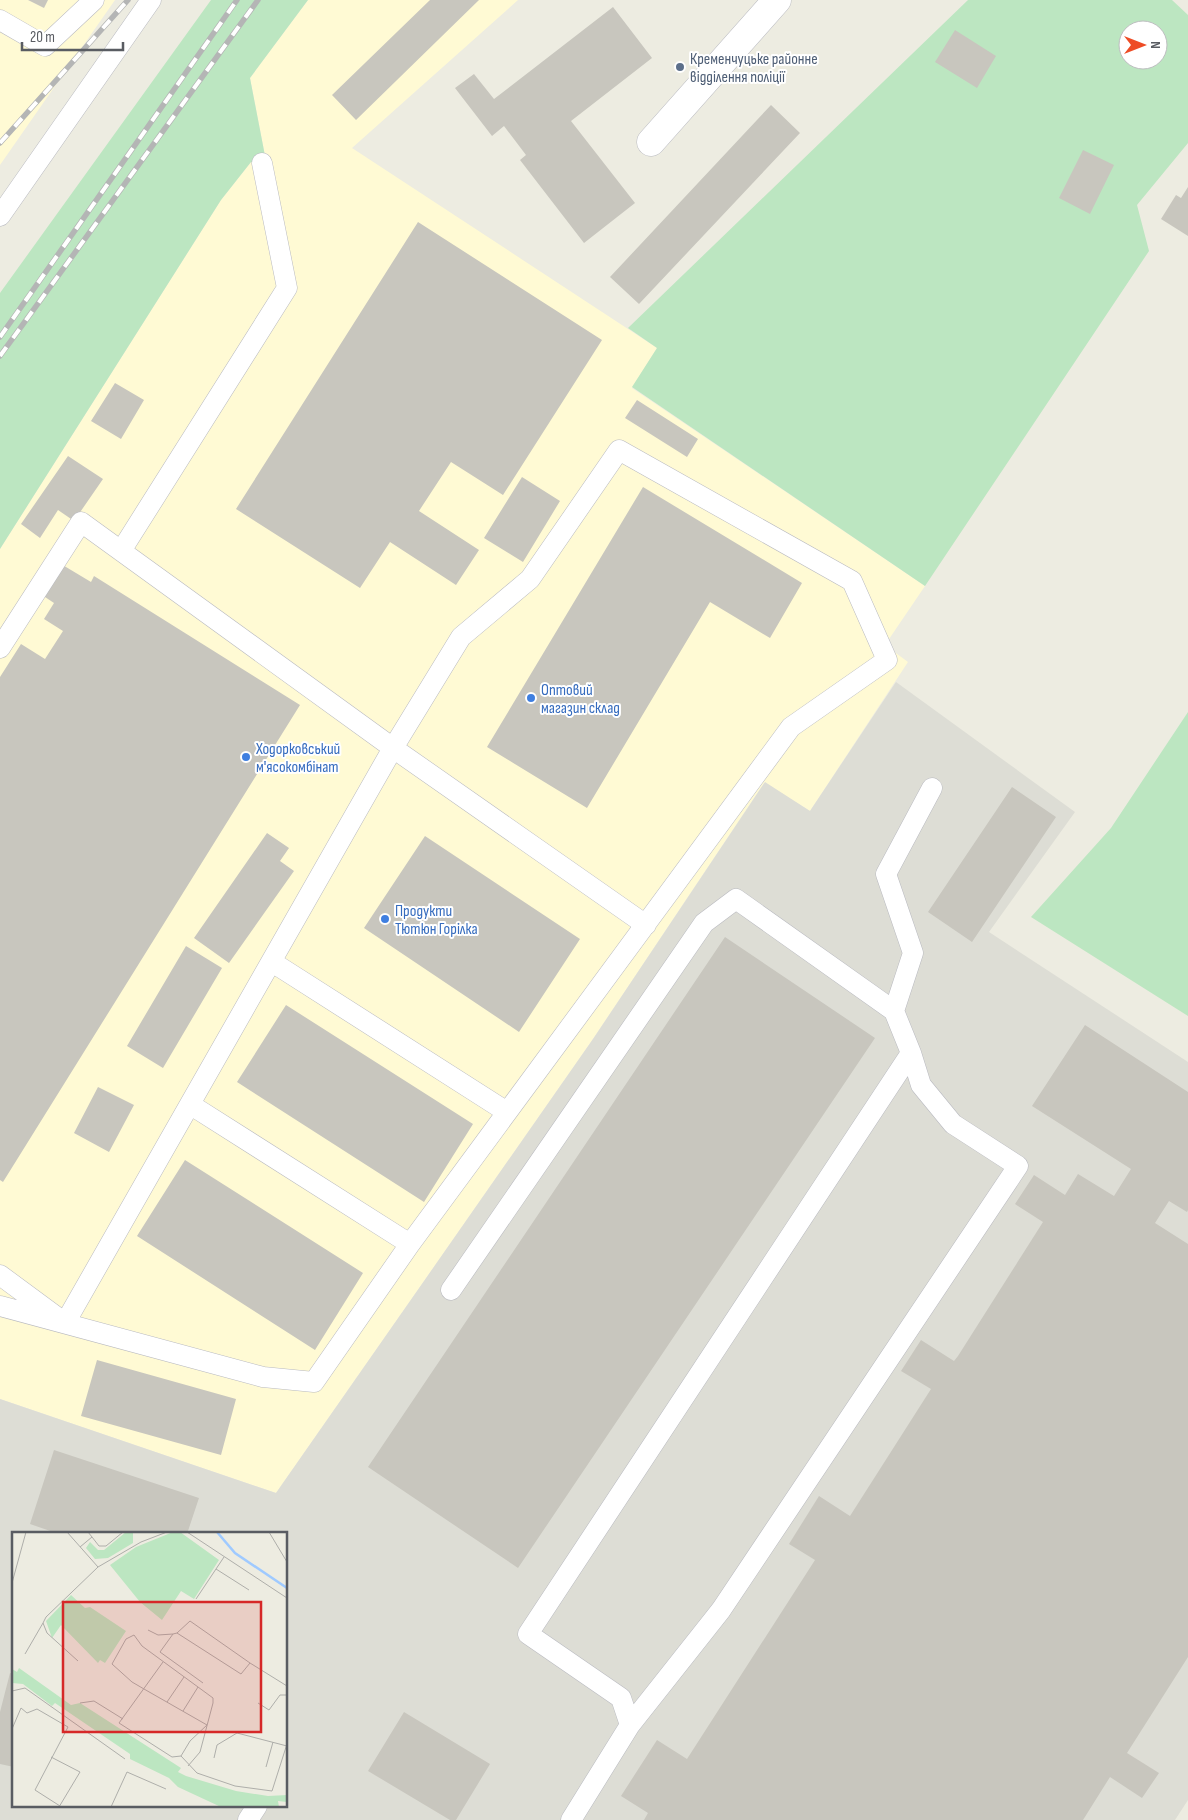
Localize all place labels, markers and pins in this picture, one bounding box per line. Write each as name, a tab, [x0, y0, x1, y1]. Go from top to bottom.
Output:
place label: Кременчуцьке районне відділення поліції	[690, 50, 818, 87]
marker: Кременчуцьке районне відділення поліції	[674, 61, 686, 73]
place label: Оптовий магазин склад	[541, 681, 620, 718]
marker: Оптовий магазин склад	[525, 692, 537, 704]
place label: Ходорковський м'ясокомбінат	[255, 740, 340, 777]
marker: Ходорковський м'ясокомбінат	[240, 751, 252, 763]
place label: Продукти Тютюн Горілка	[395, 902, 478, 939]
marker: Продукти Тютюн Горілка	[379, 913, 391, 925]

